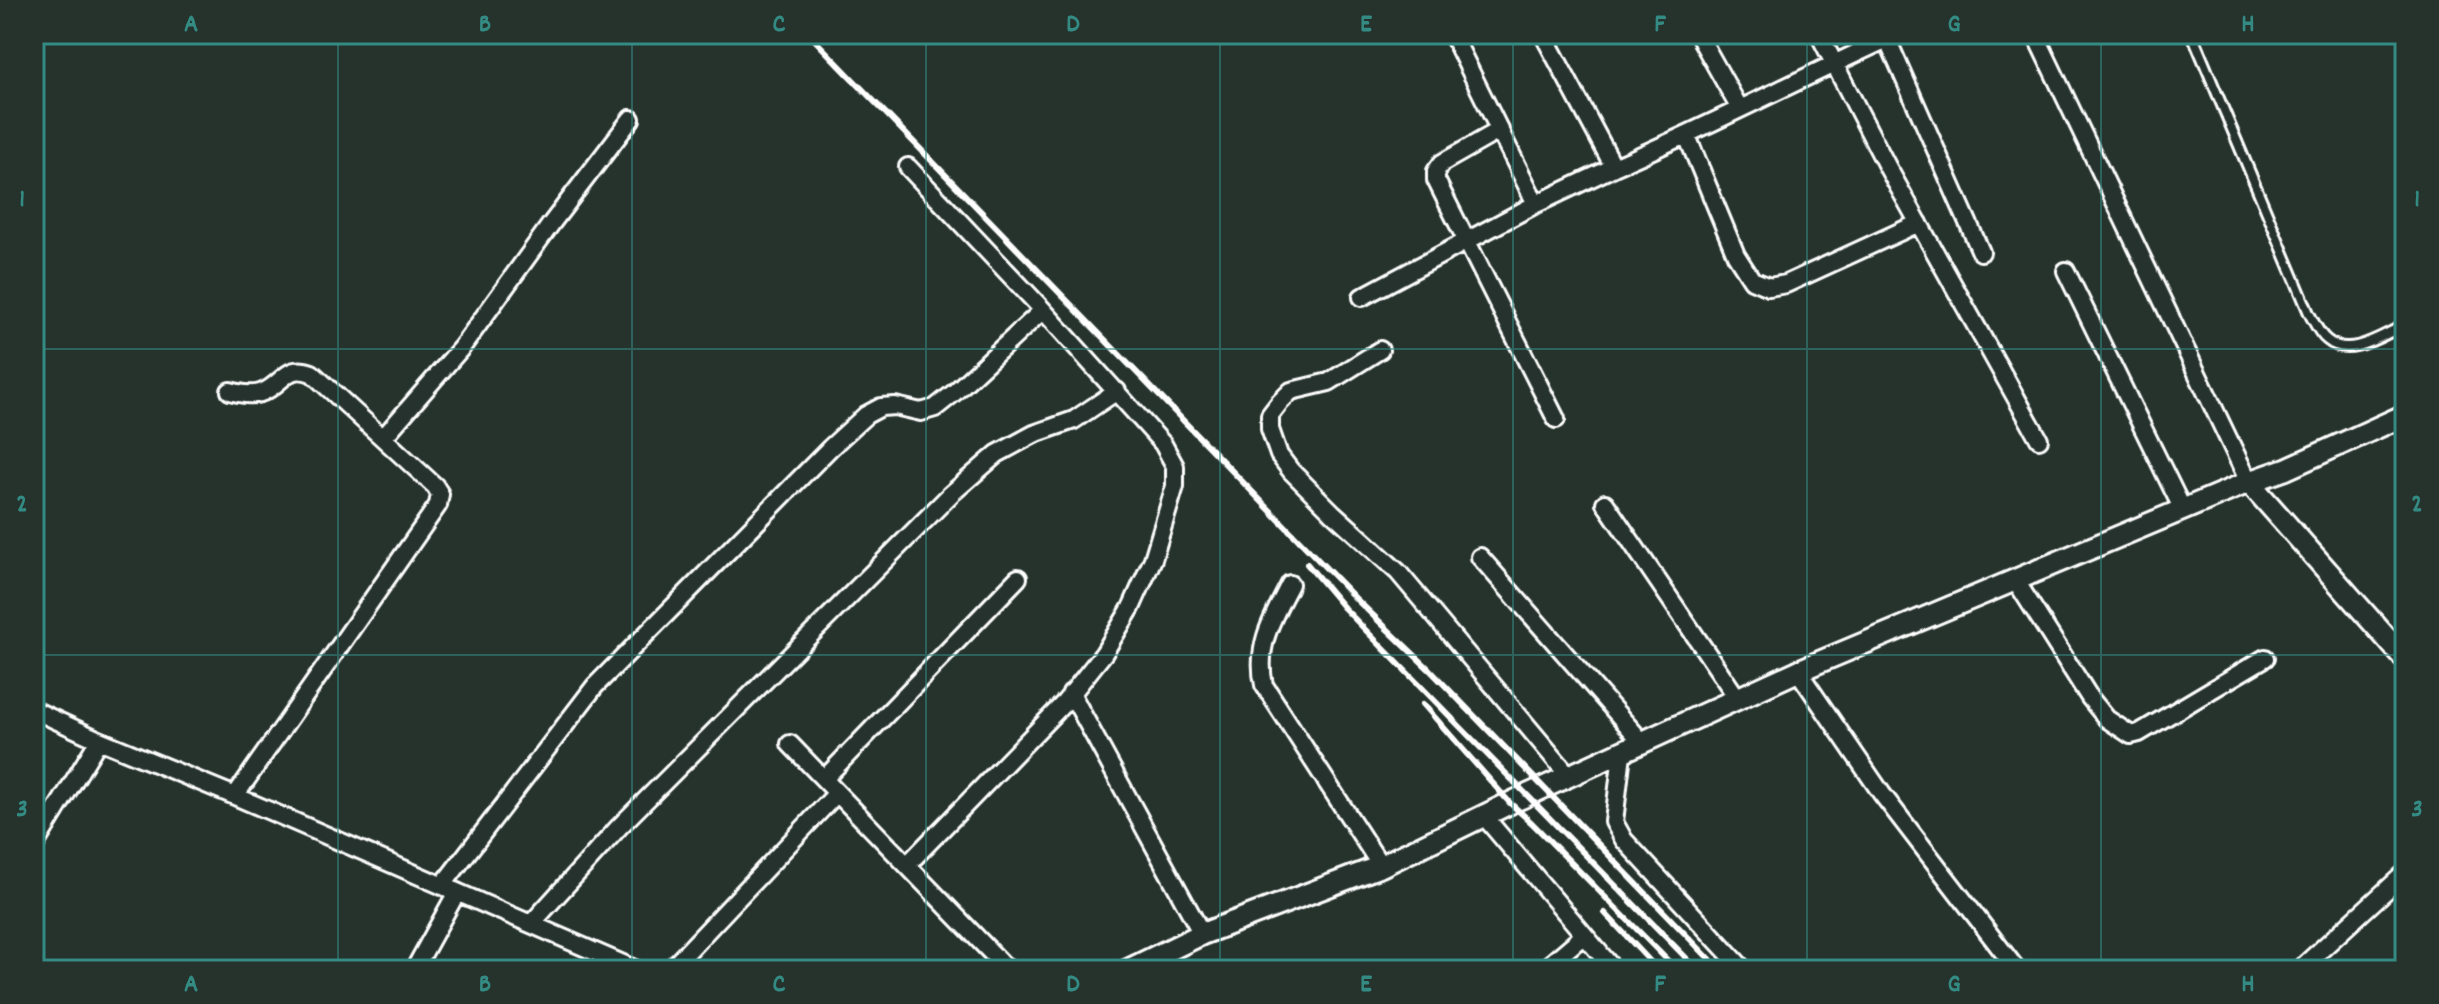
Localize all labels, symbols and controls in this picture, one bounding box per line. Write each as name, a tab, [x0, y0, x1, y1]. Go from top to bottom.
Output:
text: A	[184, 7, 198, 44]
text: B	[479, 7, 491, 44]
text: C	[773, 7, 786, 44]
text: D	[1066, 7, 1080, 44]
text: E	[1360, 7, 1372, 44]
text: F	[1654, 7, 1666, 44]
text: G	[1947, 7, 1961, 44]
text: H	[2241, 7, 2255, 44]
text: 1	[19, 182, 25, 219]
text: 1	[2414, 182, 2420, 219]
text: 2	[16, 487, 28, 524]
text: 2	[2411, 487, 2423, 524]
text: 3	[16, 792, 28, 829]
text: 3	[2411, 792, 2423, 829]
text: A	[184, 967, 198, 1004]
text: B	[479, 967, 491, 1004]
text: C	[773, 967, 786, 1004]
text: D	[1066, 967, 1080, 1004]
text: E	[1360, 967, 1372, 1004]
text: F	[1654, 967, 1666, 1004]
text: G	[1947, 967, 1961, 1004]
text: H	[2241, 967, 2255, 1004]

